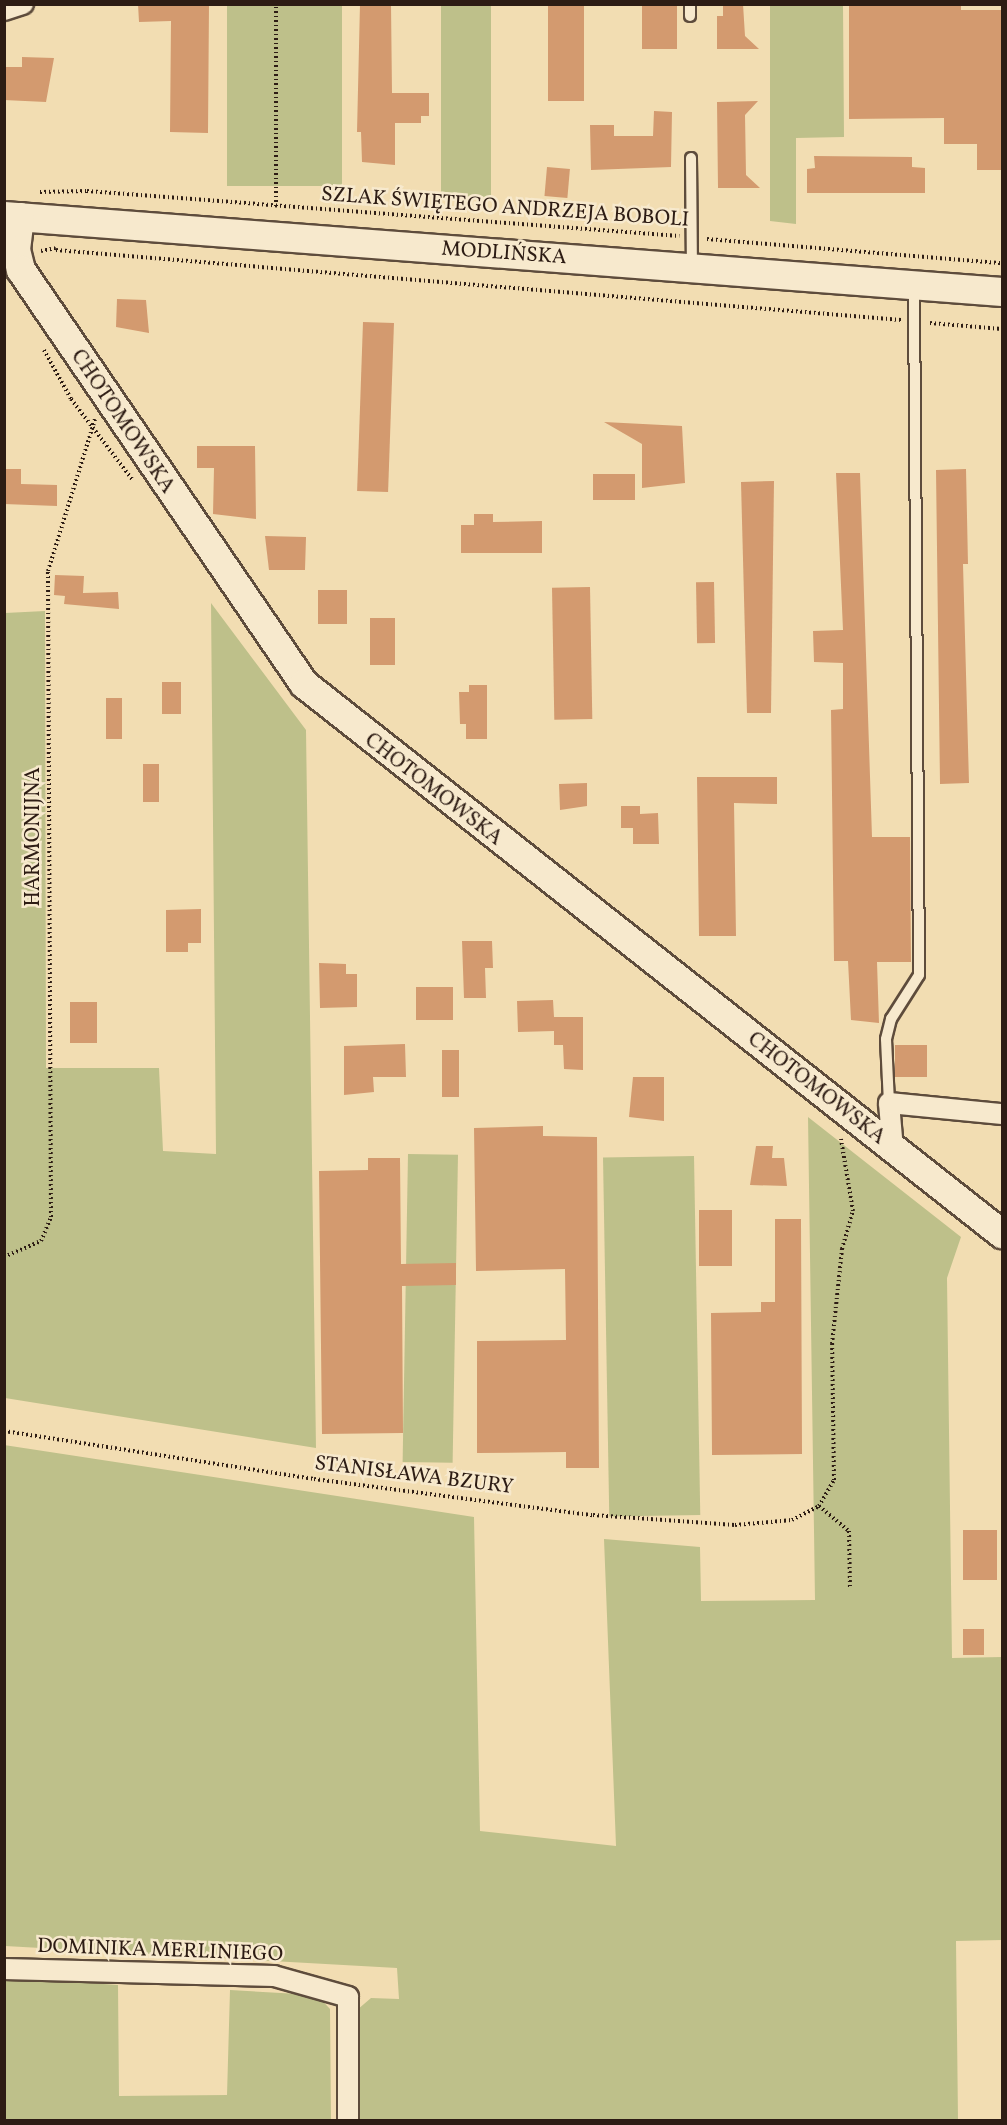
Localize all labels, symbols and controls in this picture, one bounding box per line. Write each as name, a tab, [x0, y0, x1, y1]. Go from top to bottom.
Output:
street label: SZLAK ŚWIĘTEGO ANDRZEJA BOBOLI	[320, 183, 690, 233]
street label: MODLIŃSKA	[440, 237, 568, 271]
street label: CHOTOMOWSKA	[65, 345, 179, 499]
street label: CHOTOMOWSKA	[359, 728, 507, 852]
street label: HARMONIJNA	[21, 767, 47, 907]
street label: CHOTOMOWSKA	[742, 1027, 890, 1151]
street label: STANISŁAWA BZURY	[313, 1451, 515, 1501]
street label: DOMINIKA MERLINIEGO	[37, 1934, 283, 1968]

